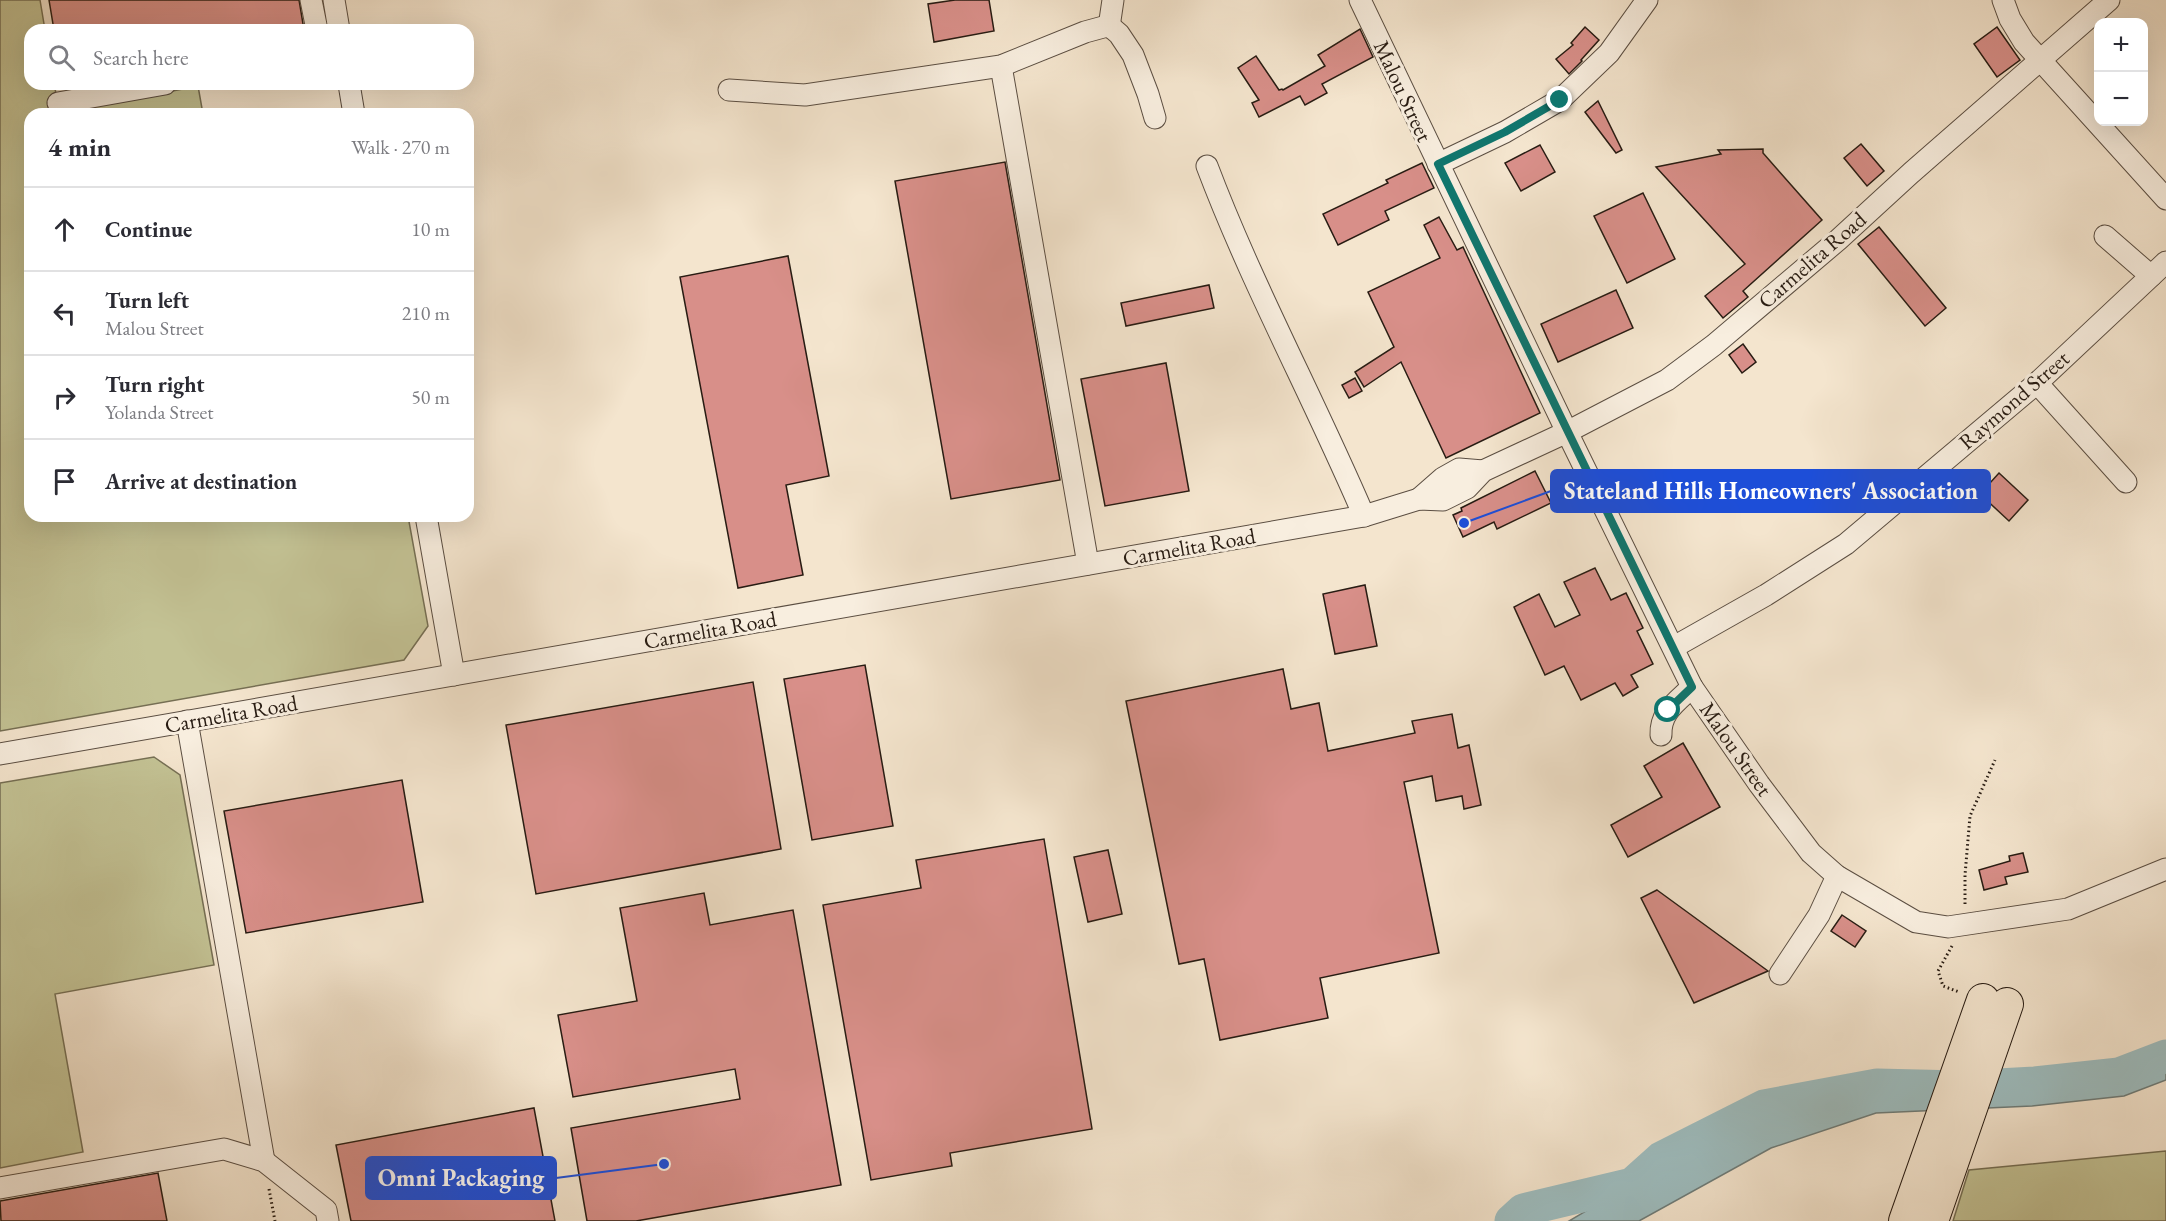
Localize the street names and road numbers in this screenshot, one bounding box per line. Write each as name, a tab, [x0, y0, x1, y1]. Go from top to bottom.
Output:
street label: Malou Street	[1367, 36, 1439, 146]
street label: Carmelita Road	[1752, 204, 1873, 315]
street label: Raymond Street	[1953, 344, 2075, 456]
street label: Carmelita Road	[1120, 521, 1258, 573]
street label: Carmelita Road	[641, 604, 779, 656]
street label: Carmelita Road	[162, 688, 300, 740]
street label: Malou Street	[1693, 696, 1779, 802]

